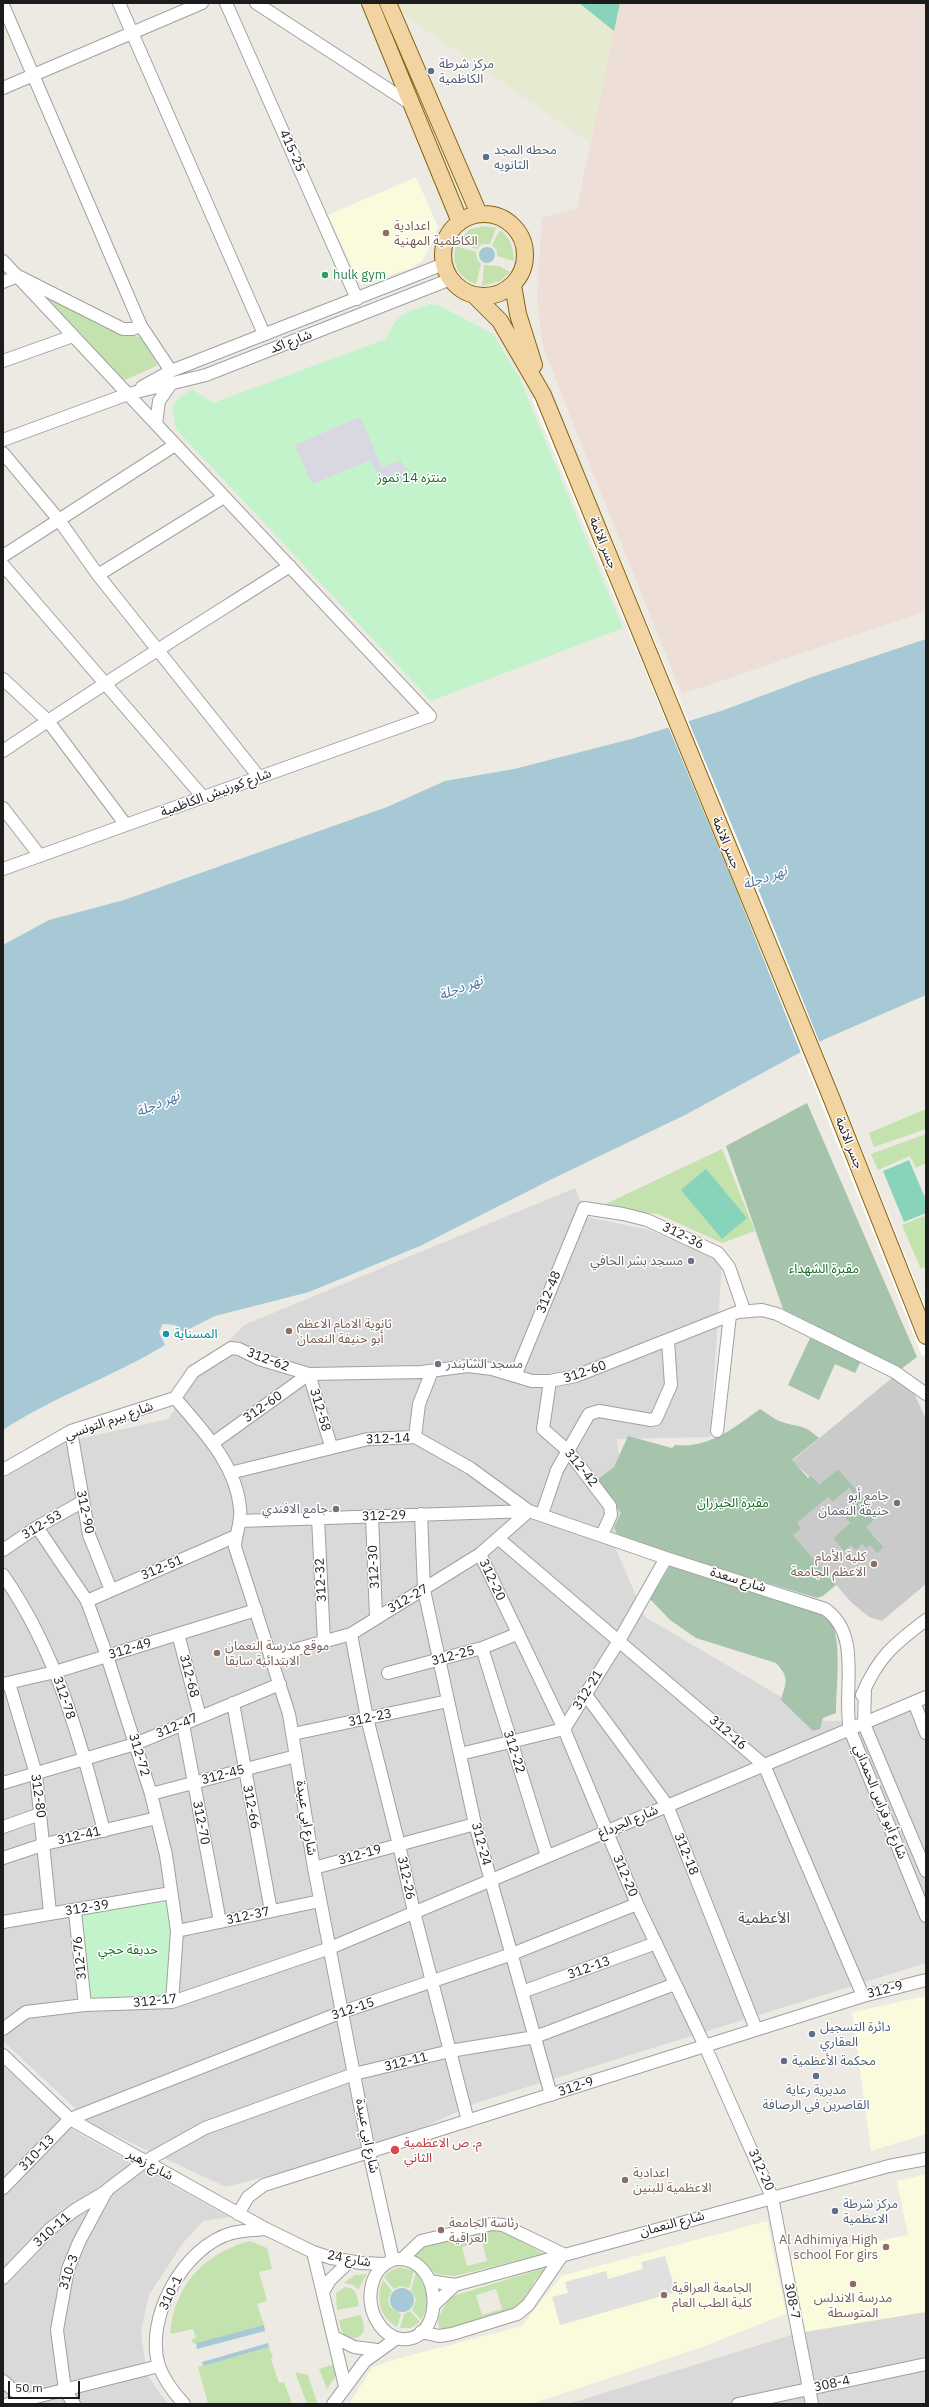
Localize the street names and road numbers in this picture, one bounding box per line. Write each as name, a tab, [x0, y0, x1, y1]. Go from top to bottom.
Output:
street label: 415-25	[276, 128, 308, 174]
street label: شارع اكد	[268, 327, 314, 357]
street label: جسر الائمة	[585, 515, 621, 571]
street label: شارع كورنيش الكاظمية	[159, 766, 273, 820]
street label: جسر الائمة	[708, 815, 744, 871]
street label: جسر الائمة	[831, 1115, 867, 1171]
street label: 312-36	[660, 1219, 706, 1253]
street label: 312-48	[533, 1269, 565, 1315]
street label: 312-62	[245, 1345, 291, 1375]
street label: 312-60	[562, 1357, 608, 1387]
street label: 312-58	[306, 1387, 334, 1433]
street label: 312-60	[240, 1388, 286, 1426]
street label: شارع بيرم التونسي	[63, 1399, 155, 1443]
street label: 312-14	[366, 1430, 410, 1448]
street label: 312-42	[561, 1446, 601, 1490]
street label: 312-90	[73, 1489, 97, 1535]
street label: 312-53	[19, 1507, 65, 1543]
street label: 312-29	[362, 1507, 406, 1525]
street label: 312-30	[365, 1545, 383, 1589]
street label: 312-51	[139, 1552, 185, 1584]
street label: 312-20	[476, 1557, 508, 1603]
street label: 312-32	[312, 1558, 330, 1602]
street label: شارع سعدة	[708, 1564, 768, 1596]
street label: 312-27	[385, 1581, 431, 1617]
street label: 312-49	[107, 1635, 153, 1663]
street label: 312-25	[430, 1643, 476, 1669]
street label: 312-68	[176, 1653, 202, 1699]
street label: 312-21	[570, 1667, 606, 1713]
street label: 312-78	[49, 1675, 79, 1721]
street label: 312-23	[347, 1706, 393, 1730]
street label: 312-47	[154, 1710, 200, 1742]
street label: 312-16	[706, 1713, 750, 1753]
street label: 312-22	[500, 1729, 528, 1775]
street label: 312-72	[125, 1732, 153, 1778]
street label: شارع أبو فراس الحمداني	[850, 1743, 910, 1861]
street label: 312-45	[200, 1762, 246, 1788]
street label: 312-80	[27, 1773, 49, 1819]
street label: شارع ابي عبيدة	[292, 1779, 320, 1857]
street label: 312-66	[239, 1784, 263, 1830]
street label: 312-70	[189, 1800, 213, 1846]
street label: شارع الجرداغ	[596, 1802, 660, 1842]
street label: 312-24	[468, 1821, 494, 1867]
street label: 312-41	[56, 1823, 102, 1849]
street label: 312-18	[670, 1831, 702, 1877]
street label: 312-19	[337, 1841, 383, 1869]
street label: 312-20	[609, 1853, 641, 1899]
street label: 312-26	[394, 1855, 418, 1901]
street label: 312-39	[64, 1897, 110, 1919]
street label: 312-37	[225, 1904, 271, 1928]
street label: 312-76	[70, 1935, 90, 1981]
street label: 312-13	[566, 1953, 612, 1983]
street label: 312-9	[865, 1978, 905, 2002]
street label: 312-17	[132, 1991, 178, 2011]
street label: 312-15	[330, 1994, 376, 2024]
street label: 312-11	[383, 2049, 429, 2075]
street label: 312-9	[556, 2074, 596, 2100]
street label: شارع ابي عبيدة	[352, 2097, 382, 2175]
street label: 310-13	[16, 2132, 58, 2174]
street label: شارع زهير	[124, 2146, 176, 2184]
street label: 312-20	[745, 2147, 777, 2193]
street label: شارع النعمان	[638, 2208, 706, 2240]
street label: 310-11	[30, 2209, 74, 2251]
street label: شارع 24	[326, 2247, 372, 2271]
street label: 310-3	[56, 2252, 82, 2292]
street label: 310-1	[156, 2273, 186, 2313]
street label: 308-7	[781, 2282, 803, 2320]
street label: 308-4	[813, 2373, 851, 2395]

